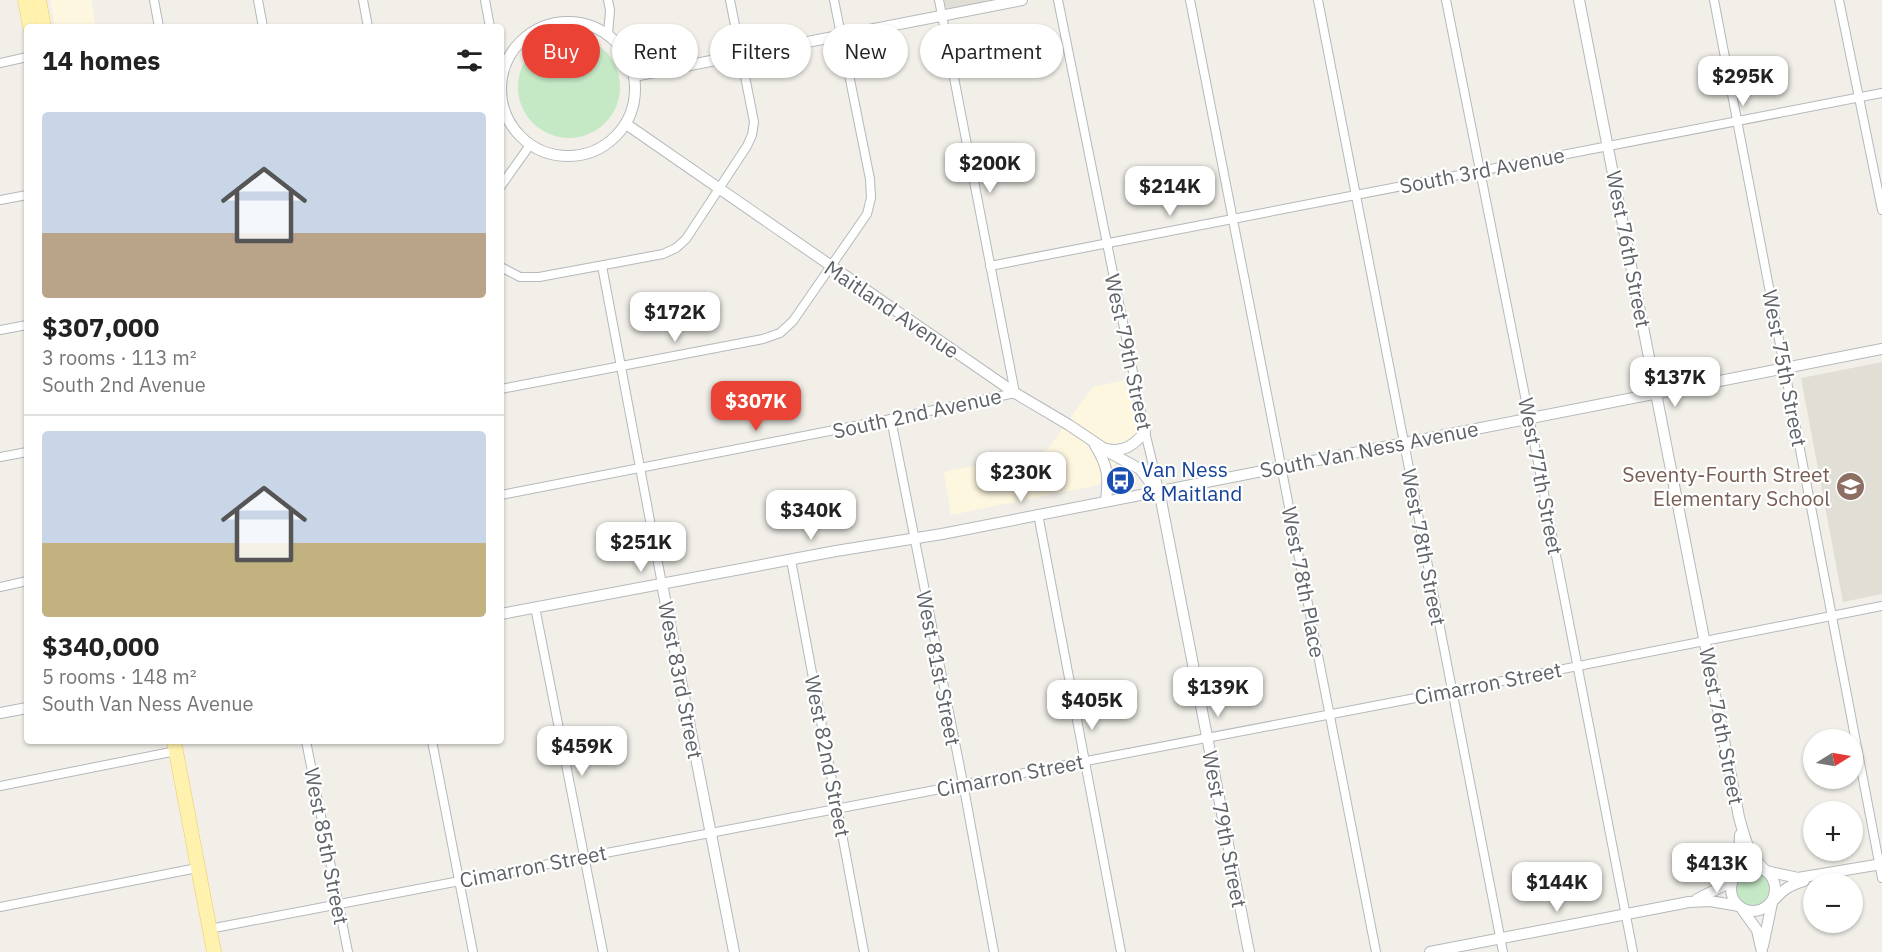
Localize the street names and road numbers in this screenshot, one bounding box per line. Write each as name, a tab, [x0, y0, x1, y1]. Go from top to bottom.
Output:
street label: South 3rd Avenue	[1397, 140, 1567, 200]
street label: West 76th Street	[1600, 168, 1658, 330]
street label: Maitland Avenue	[819, 253, 965, 365]
street label: West 79th Street	[1099, 271, 1159, 433]
street label: West 75th Street	[1756, 287, 1814, 449]
street label: South 2nd Avenue	[830, 381, 1004, 445]
street label: West 77th Street	[1512, 395, 1570, 557]
street label: South Van Ness Avenue	[1257, 414, 1481, 484]
street label: West 78th Street	[1395, 466, 1453, 628]
street label: West 78th Place	[1276, 504, 1332, 660]
street label: West 81st Street	[910, 588, 968, 748]
street label: West 83rd Street	[652, 599, 710, 761]
street label: West 76th Street	[1693, 645, 1751, 807]
street label: Cimarron Street	[1412, 655, 1564, 711]
street label: West 82nd Street	[799, 673, 857, 839]
street label: Cimarron Street	[934, 747, 1086, 803]
street label: West 79th Street	[1196, 748, 1254, 910]
street label: West 85th Street	[298, 765, 356, 927]
street label: Cimarron Street	[457, 838, 609, 894]

